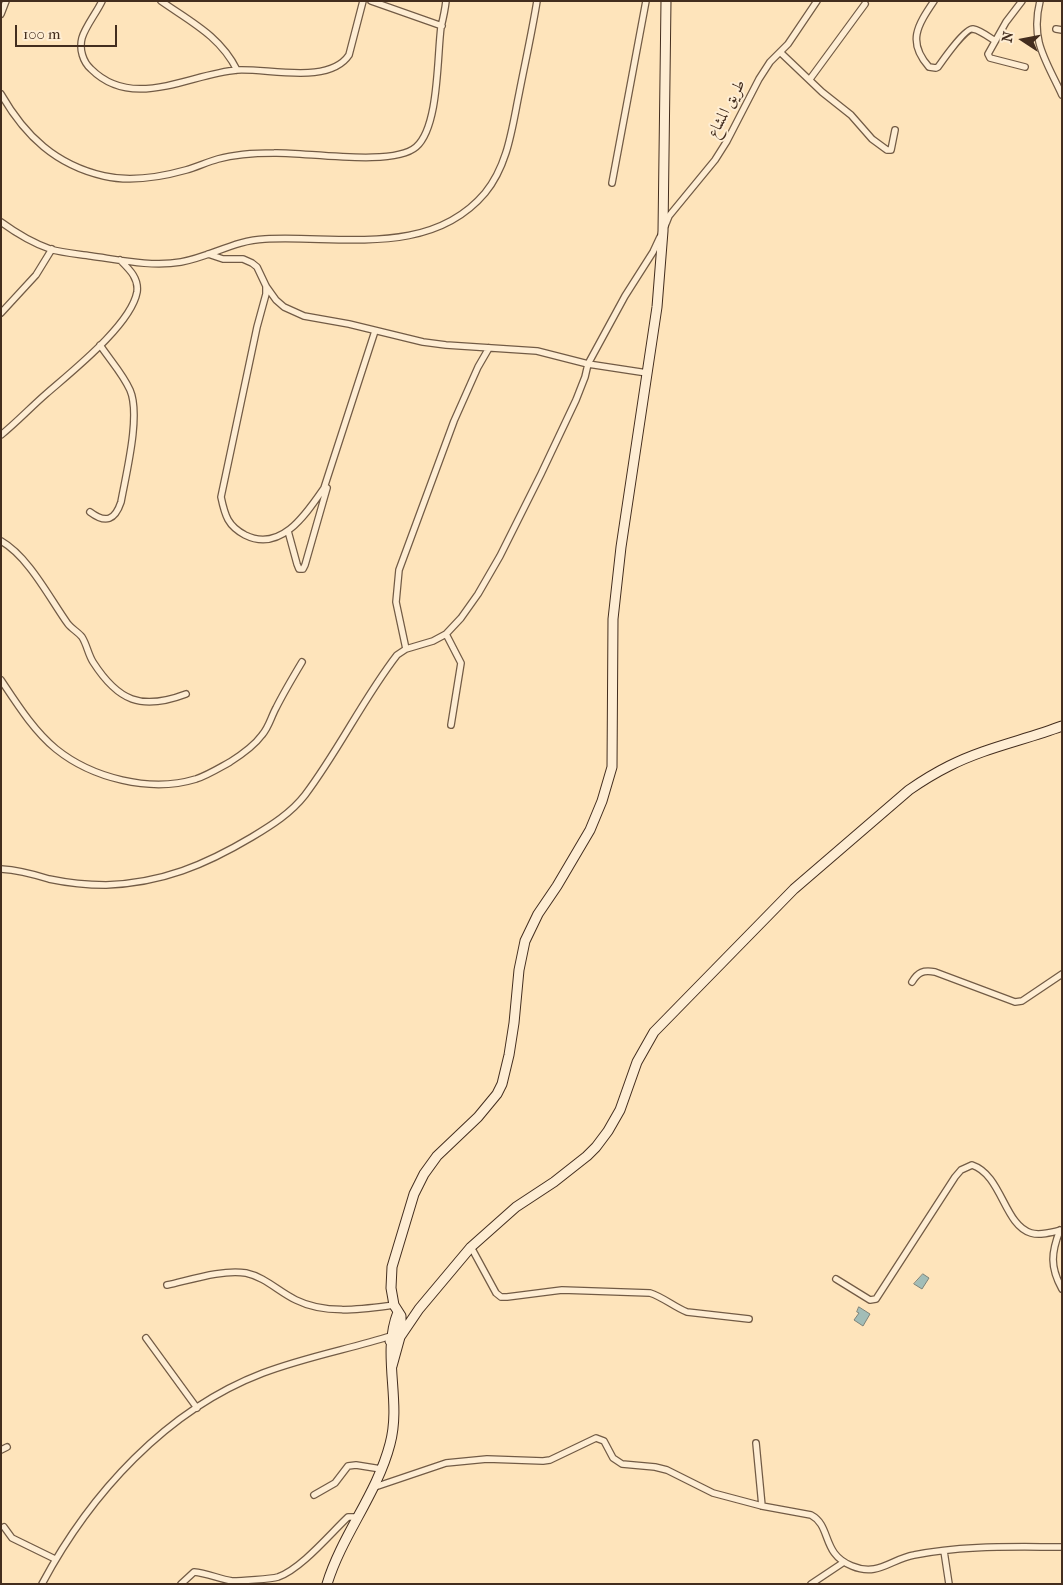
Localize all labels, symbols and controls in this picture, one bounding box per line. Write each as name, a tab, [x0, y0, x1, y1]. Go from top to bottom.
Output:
scale bar	[18, 15, 120, 47]
north arrow	[998, 15, 1048, 65]
text: 100 m	[23, 25, 61, 43]
text: N	[998, 30, 1017, 44]
street label: طريق المشاع	[704, 77, 750, 141]

